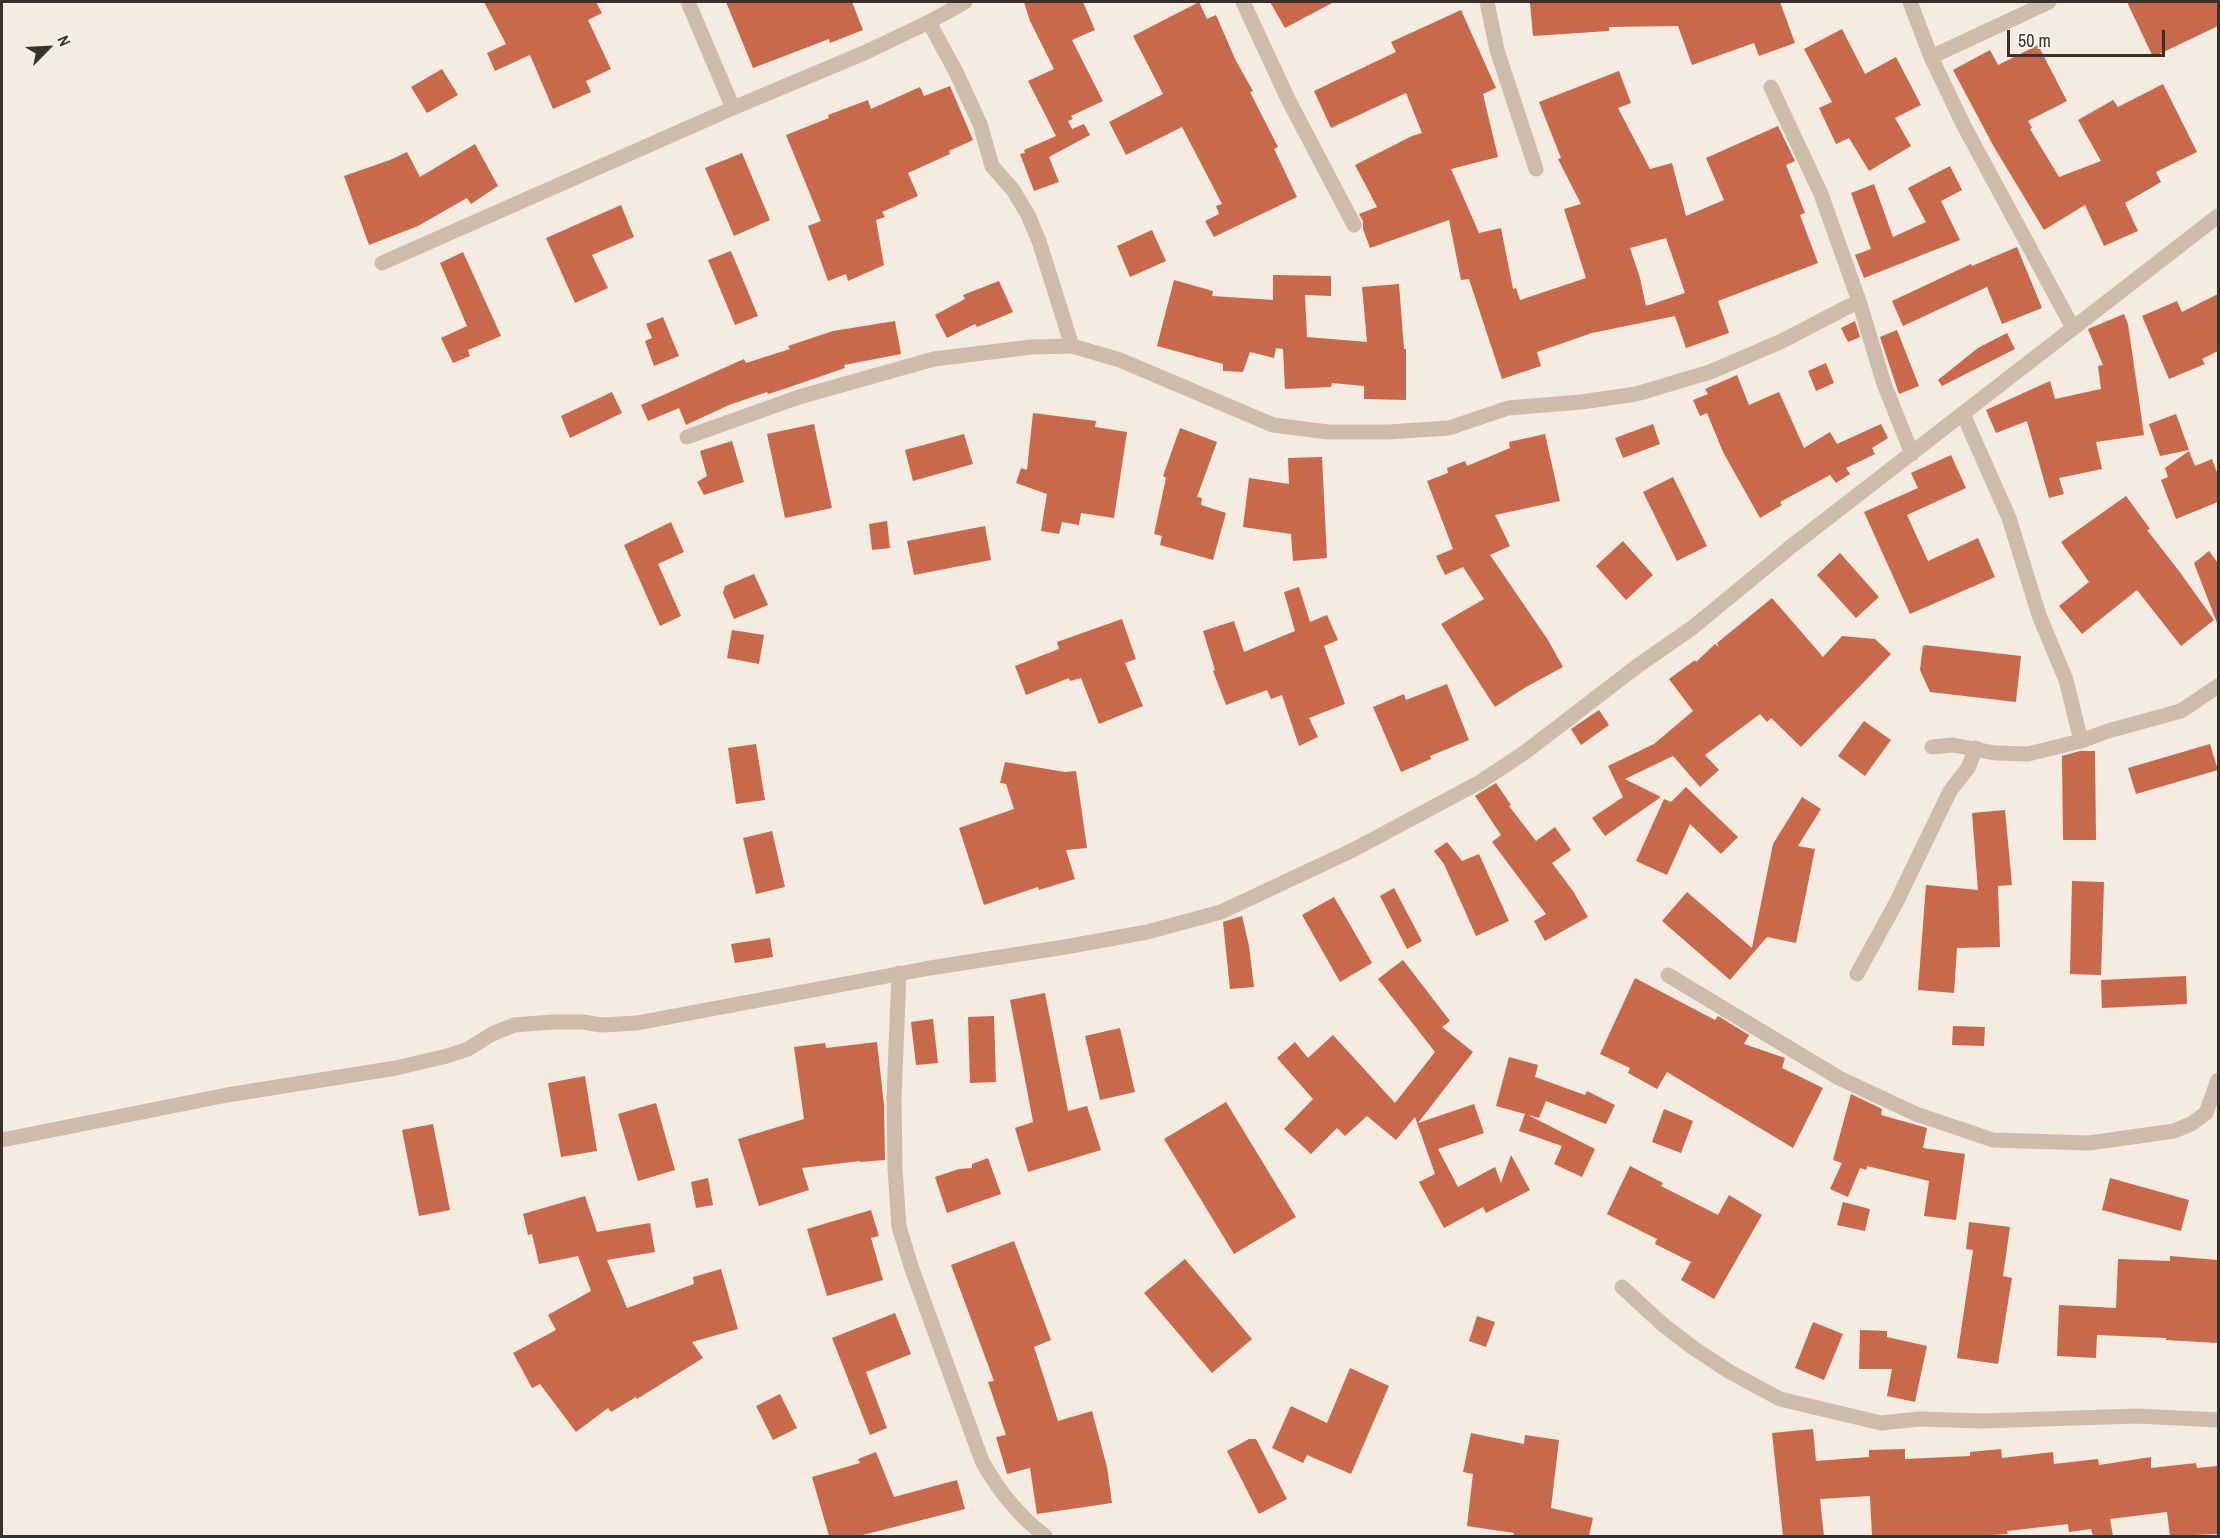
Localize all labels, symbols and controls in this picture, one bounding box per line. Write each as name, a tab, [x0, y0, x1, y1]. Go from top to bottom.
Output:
north arrow	[18, 18, 78, 78]
scale bar	[2010, 18, 2168, 56]
text: 50 m	[2018, 28, 2051, 53]
text: N	[52, 32, 76, 49]

